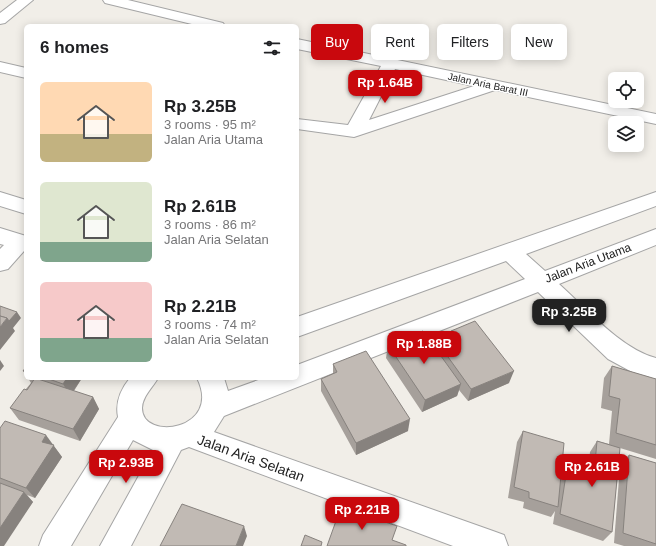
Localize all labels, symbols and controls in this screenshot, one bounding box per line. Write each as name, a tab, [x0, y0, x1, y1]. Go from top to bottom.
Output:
chip: Buy	[311, 24, 363, 60]
chip: Rent	[371, 24, 429, 60]
chip: Filters	[437, 24, 503, 60]
chip: New	[511, 24, 567, 60]
icon: filters	[261, 37, 283, 59]
text: 6 homes	[40, 38, 109, 57]
pin: Rp 1.64B	[344, 70, 426, 104]
street label: Jalan Aria Barat III	[447, 71, 529, 98]
map controls	[608, 72, 644, 152]
button: locate	[608, 72, 644, 108]
text: Rp 1.64B	[357, 75, 413, 90]
text: Rp 3.25B	[164, 97, 237, 116]
icon: home	[72, 98, 120, 146]
button: layers	[608, 116, 644, 152]
text: 3 rooms · 95 m²	[164, 117, 256, 132]
text: Jalan Aria Utama	[164, 132, 263, 147]
text: Rp 2.61B	[164, 197, 237, 216]
icon: home	[72, 198, 120, 246]
text: 3 rooms · 86 m²	[164, 217, 256, 232]
text: Jalan Aria Selatan	[164, 232, 269, 247]
street label: Jalan Aria Utama	[543, 240, 633, 286]
text: Rp 2.21B	[164, 297, 237, 316]
icon: home	[72, 298, 120, 346]
pin: Rp 3.25B	[528, 299, 610, 333]
text: Rp 3.25B	[541, 304, 597, 319]
text: 3 rooms · 74 m²	[164, 317, 256, 332]
pin: Rp 1.88B	[383, 331, 465, 365]
text: Jalan Aria Selatan	[164, 332, 269, 347]
text: Rp 1.88B	[396, 336, 452, 351]
street label: Jalan Aria Selatan	[195, 431, 307, 485]
pin: Rp 2.93B	[85, 450, 167, 484]
pin: Rp 2.61B	[551, 454, 633, 488]
text: Rp 2.93B	[98, 455, 154, 470]
text: Rp 2.61B	[564, 459, 620, 474]
pin: Rp 2.21B	[321, 497, 403, 531]
text: Rp 2.21B	[334, 502, 390, 517]

